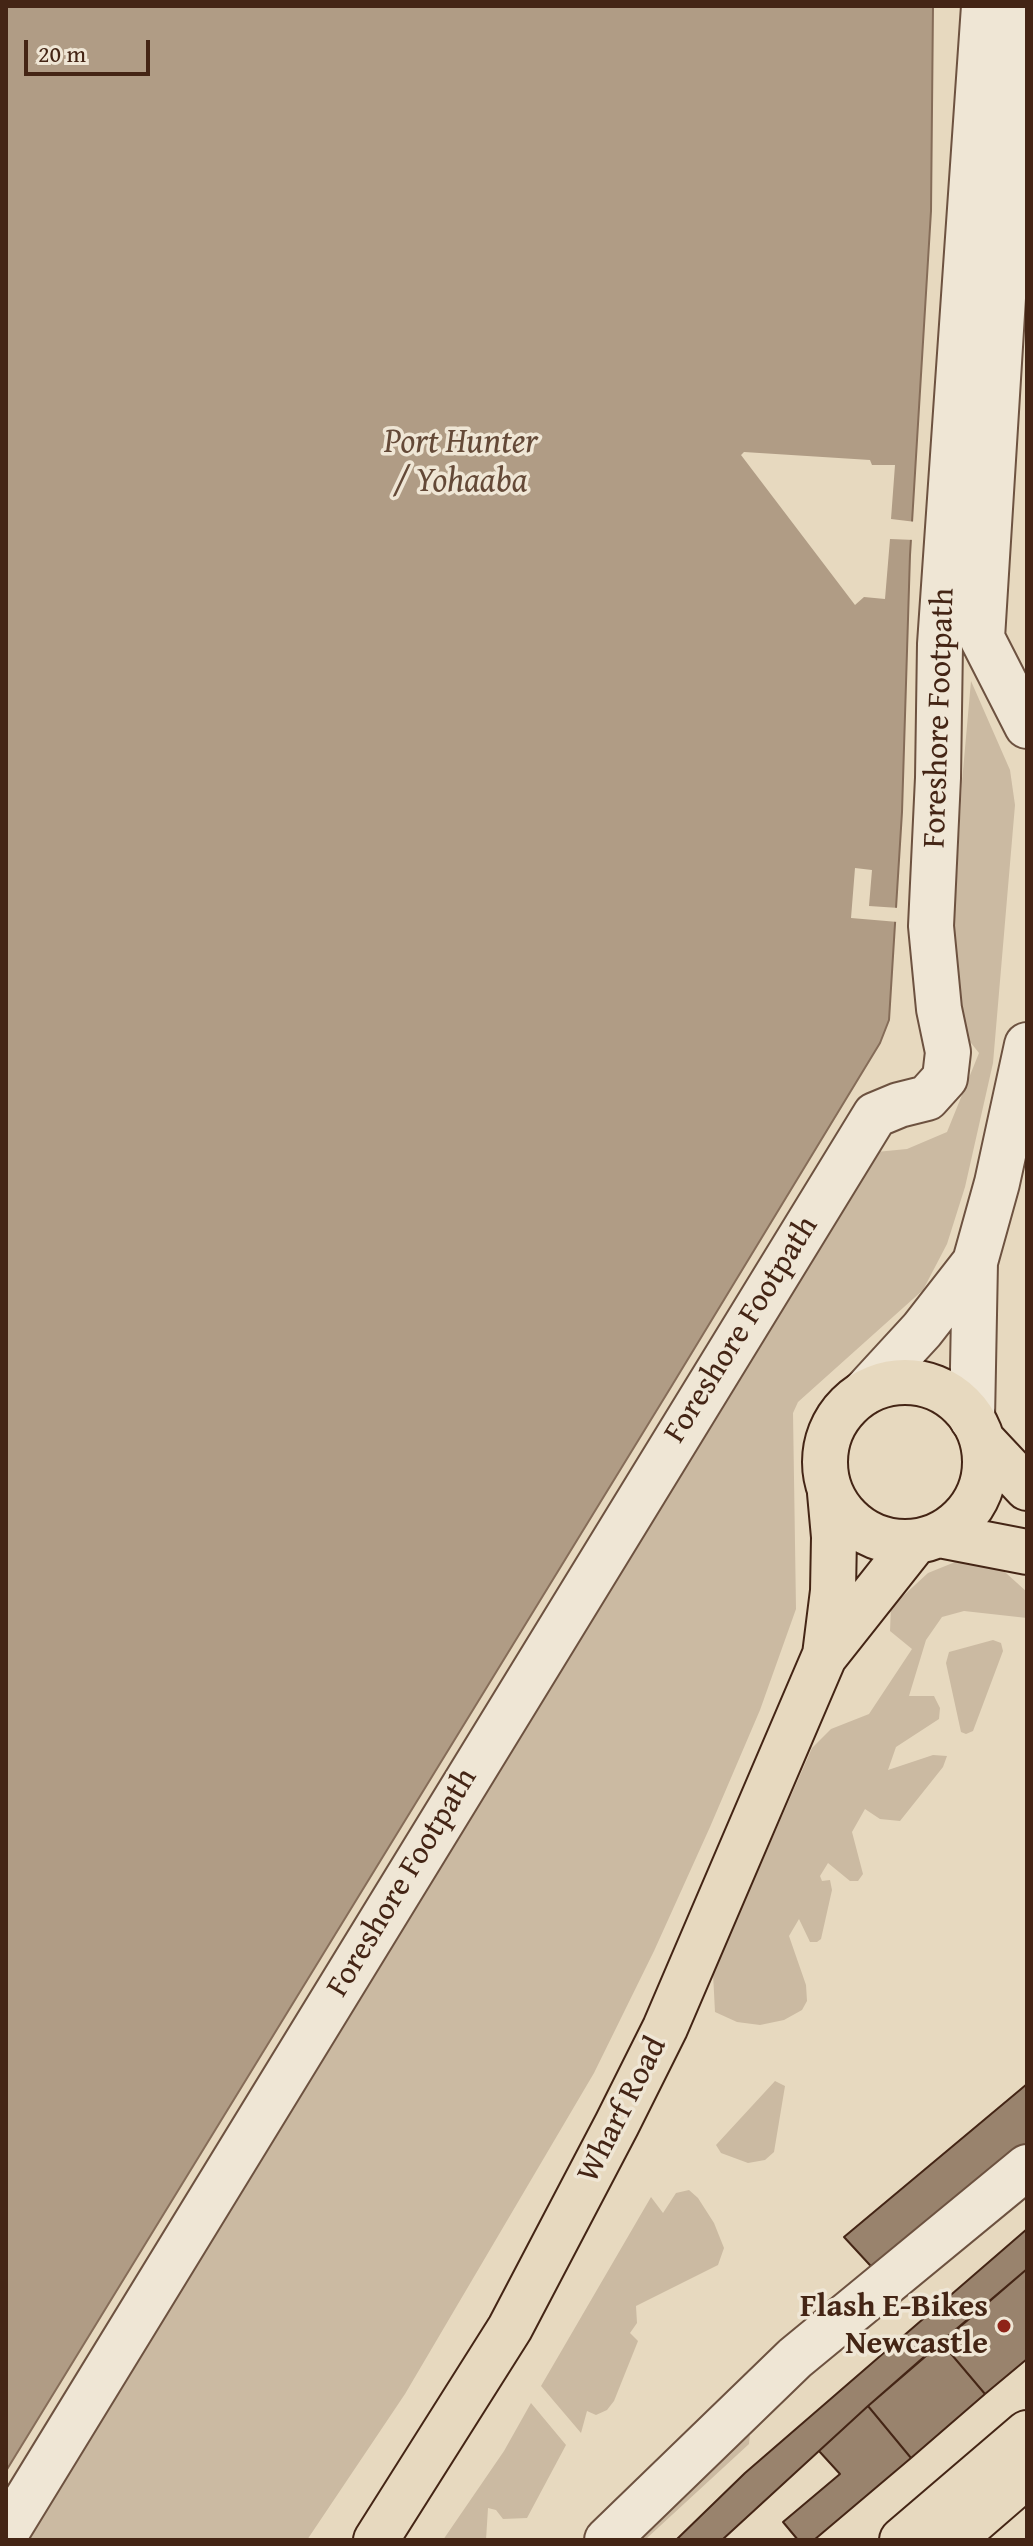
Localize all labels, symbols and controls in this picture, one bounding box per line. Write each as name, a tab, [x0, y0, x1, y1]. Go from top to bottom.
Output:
scale bar	[28, 24, 154, 74]
text: 20 m	[38, 36, 86, 71]
water label: Port Hunter / Yohaaba	[384, 423, 538, 502]
street label: Foreshore Footpath	[916, 587, 964, 849]
street label: Foreshore Footpath	[657, 1210, 827, 1450]
street label: Foreshore Footpath	[320, 1762, 486, 2004]
street label: Wharf Road	[570, 2031, 676, 2189]
place label: Flash E-Bikes Newcastle	[800, 2289, 988, 2364]
marker: Flash E-Bikes Newcastle	[995, 2317, 1013, 2335]

